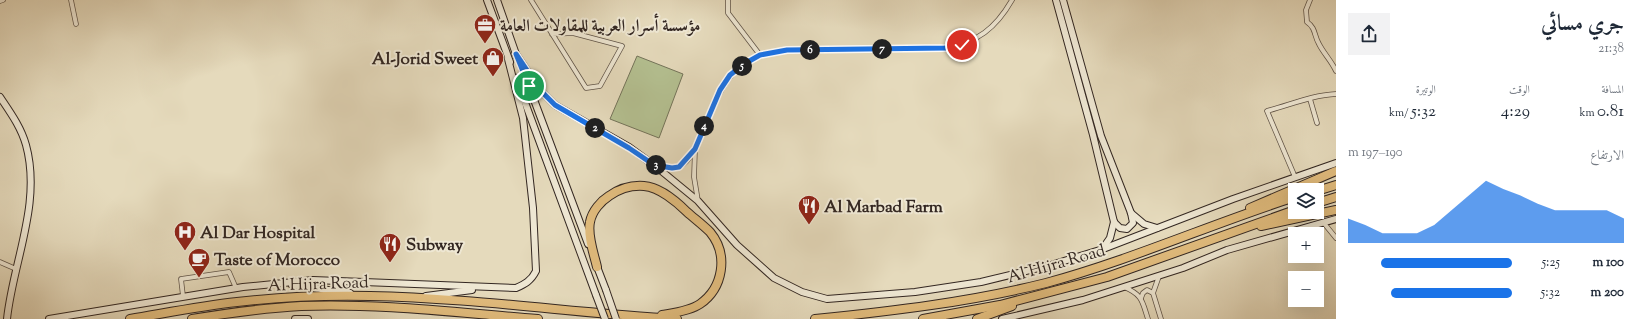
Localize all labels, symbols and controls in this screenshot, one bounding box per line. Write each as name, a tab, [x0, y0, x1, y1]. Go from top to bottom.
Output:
text: جري مسائي	[1541, 9, 1624, 41]
office icon: مؤسسة أسرار العربية للمقاولات العامة	[472, 12, 498, 45]
place label: مؤسسة أسرار العربية للمقاولات العامة	[500, 13, 700, 39]
button: share	[1348, 13, 1390, 55]
pin	[945, 28, 979, 62]
icon: check	[951, 34, 973, 56]
pin: 7	[872, 39, 892, 59]
pin: 6	[800, 40, 820, 60]
text: 21:38	[1598, 40, 1624, 58]
text: 7	[879, 41, 885, 57]
text: 6	[807, 42, 813, 58]
shop icon: Al-Jorid Sweet	[480, 45, 506, 78]
place label: Al-Jorid Sweet	[372, 48, 478, 72]
pin: 5	[732, 56, 752, 76]
text: 5	[740, 58, 744, 74]
pin	[512, 69, 546, 103]
icon: arrive	[518, 75, 540, 97]
text: الوتيرة	[1416, 82, 1436, 98]
text: الوقت	[1509, 82, 1530, 98]
text: المسافة	[1602, 82, 1624, 98]
text: 5:32	[1411, 100, 1436, 124]
text: 4:29	[1501, 100, 1530, 124]
text: 0.81	[1597, 100, 1624, 124]
text: /km	[1389, 105, 1411, 121]
text: km	[1579, 105, 1597, 121]
pin: 4	[694, 116, 714, 136]
pin: 2	[585, 118, 605, 138]
text: 4	[701, 118, 707, 134]
text: 2	[592, 120, 598, 136]
text: 190–197 m	[1348, 144, 1403, 162]
text: الارتفاع	[1590, 147, 1624, 165]
pin: 3	[646, 155, 666, 175]
text: 3	[654, 157, 658, 173]
map controls	[1288, 183, 1324, 307]
button: layers	[1288, 183, 1324, 219]
restaurant icon: Al Marbad Farm	[796, 193, 822, 226]
place label: Al Marbad Farm	[824, 196, 944, 220]
hospital icon: Al Dar Hospital	[172, 219, 198, 252]
place label: Al Dar Hospital	[200, 222, 315, 246]
button: +	[1288, 227, 1324, 263]
restaurant icon: Subway	[377, 231, 403, 264]
place label: Subway	[406, 234, 464, 258]
street label: Al Hijra Road	[1005, 239, 1109, 290]
cafe icon: Taste of Morocco	[186, 246, 212, 279]
place label: Taste of Morocco	[214, 249, 340, 273]
text: 5:25	[1542, 254, 1560, 272]
text: 100 m	[1592, 254, 1624, 272]
street label: Al Hijra Road	[267, 271, 369, 299]
button: −	[1288, 271, 1324, 307]
text: 5:32	[1541, 284, 1560, 302]
text: 200 m	[1591, 284, 1624, 302]

